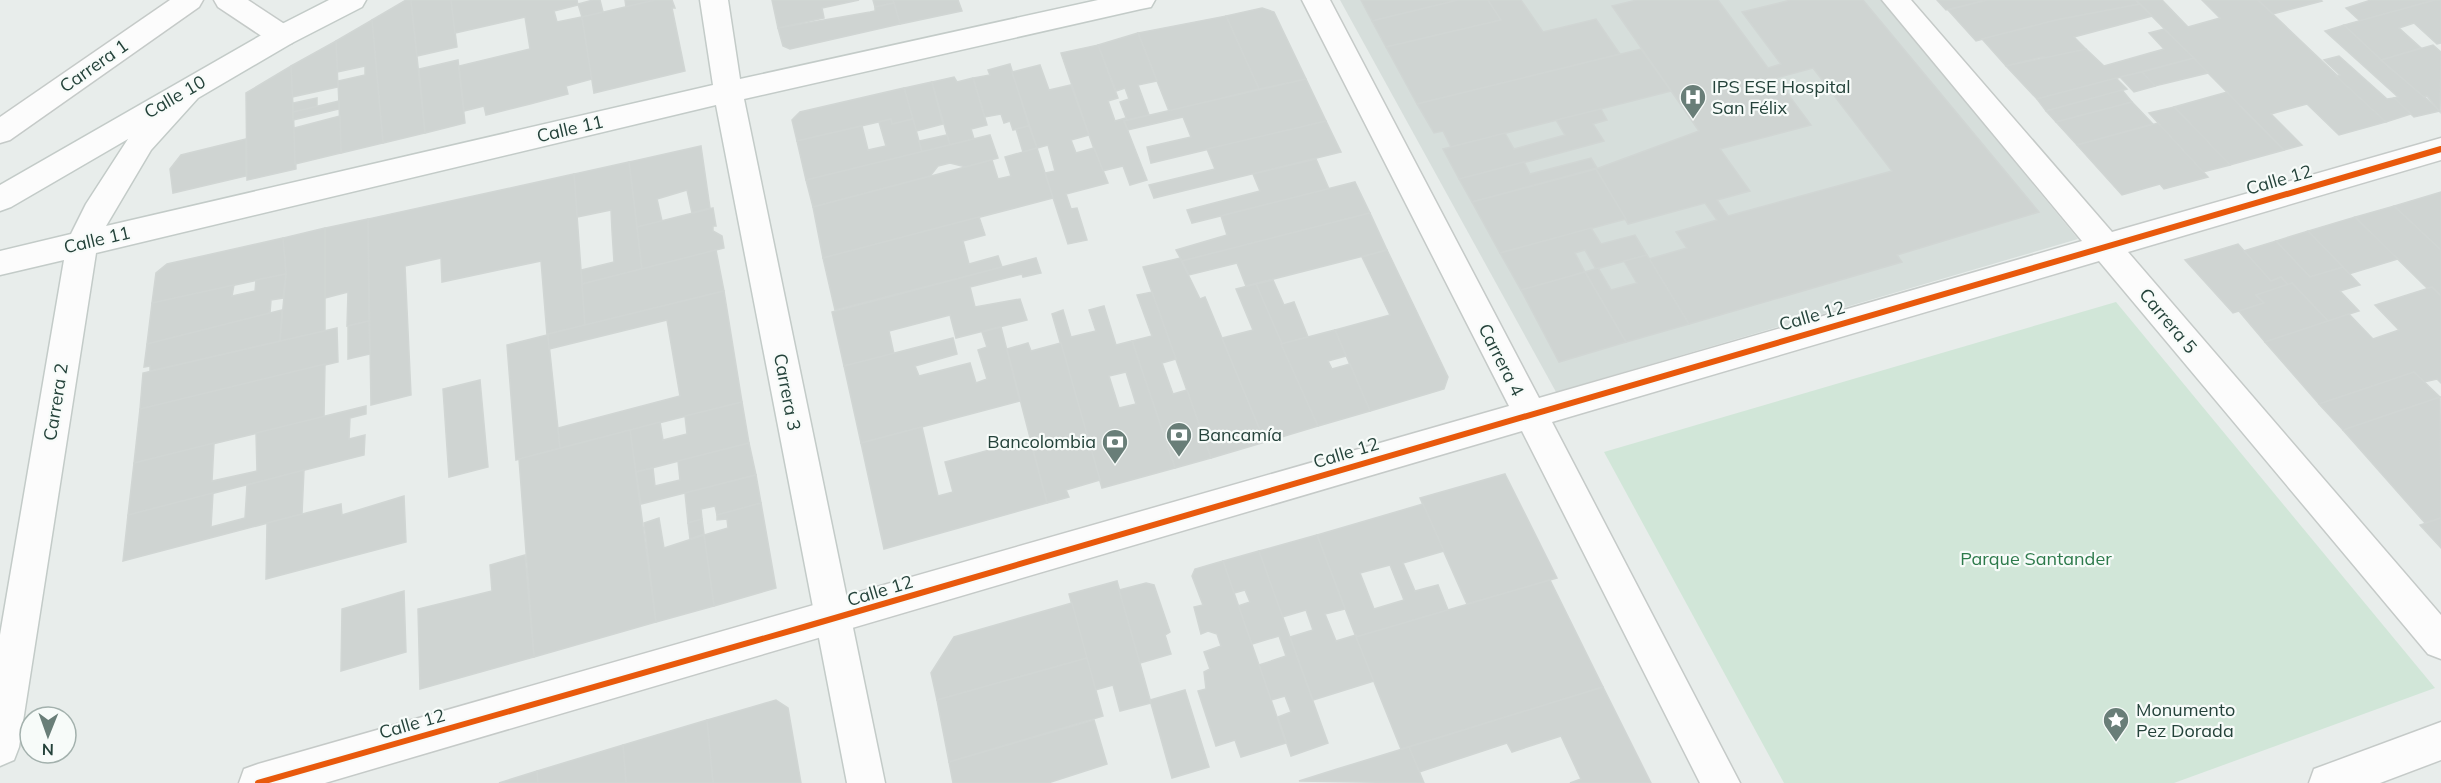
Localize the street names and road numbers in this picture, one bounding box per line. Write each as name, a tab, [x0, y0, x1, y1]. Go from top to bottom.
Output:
street label: Carrera 1	[55, 34, 132, 97]
street label: Calle 10	[140, 70, 210, 123]
street label: Calle 11	[534, 110, 605, 147]
street label: Calle 12	[2243, 159, 2314, 200]
street label: Calle 11	[61, 221, 132, 258]
street label: Carrera 5	[2134, 283, 2202, 358]
street label: Calle 12	[1776, 295, 1847, 336]
street label: Carrera 4	[1473, 320, 1530, 400]
street label: Carrera 3	[769, 351, 806, 433]
street label: Carrera 2	[38, 361, 73, 442]
street label: Calle 12	[1310, 432, 1381, 473]
street label: Calle 12	[844, 570, 915, 611]
street label: Calle 12	[376, 703, 447, 744]

